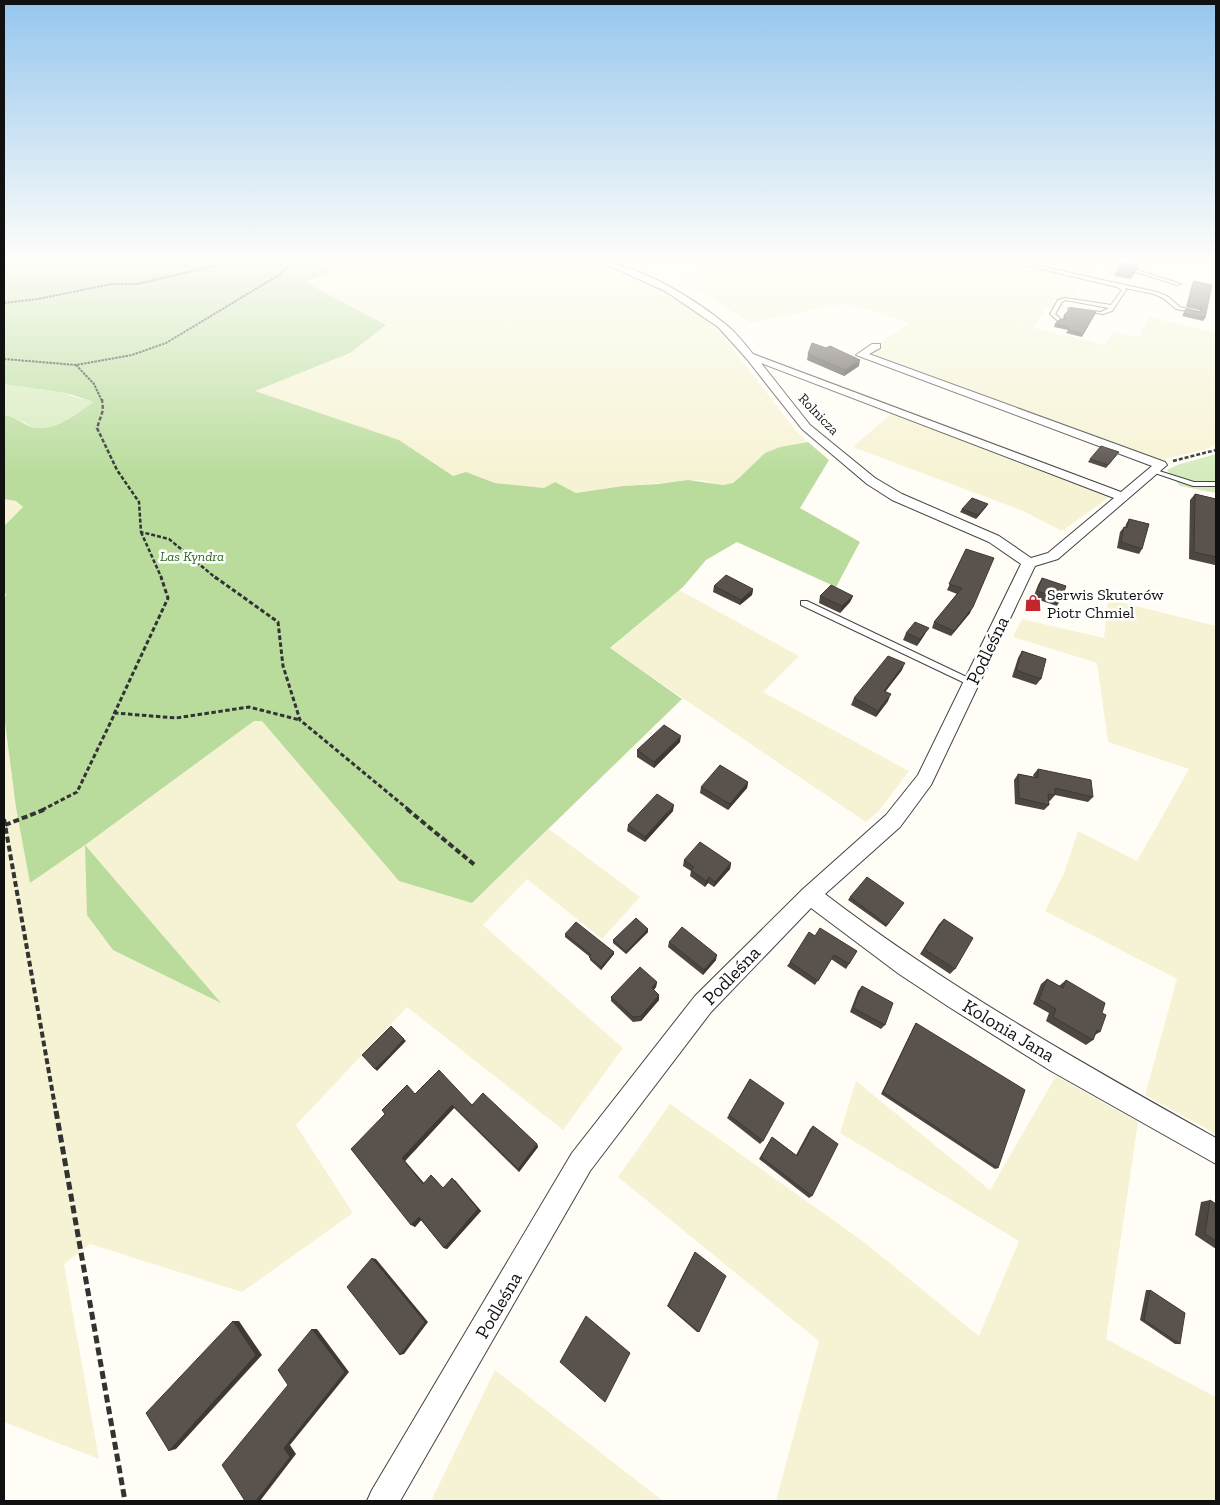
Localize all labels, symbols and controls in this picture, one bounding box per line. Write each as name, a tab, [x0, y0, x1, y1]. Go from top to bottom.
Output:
street label: Rolnicza	[795, 390, 843, 439]
park label: Las Kyndra	[160, 548, 224, 565]
place label: Serwis Skuterów Piotr Chmiel	[1047, 585, 1164, 622]
shop icon: Serwis Skuterów Piotr Chmiel	[1023, 593, 1043, 613]
street label: Podleśna	[961, 612, 1014, 688]
street label: Podleśna	[698, 941, 765, 1010]
street label: Kolonia Jana	[959, 994, 1059, 1067]
street label: Podleśna	[470, 1268, 527, 1343]

